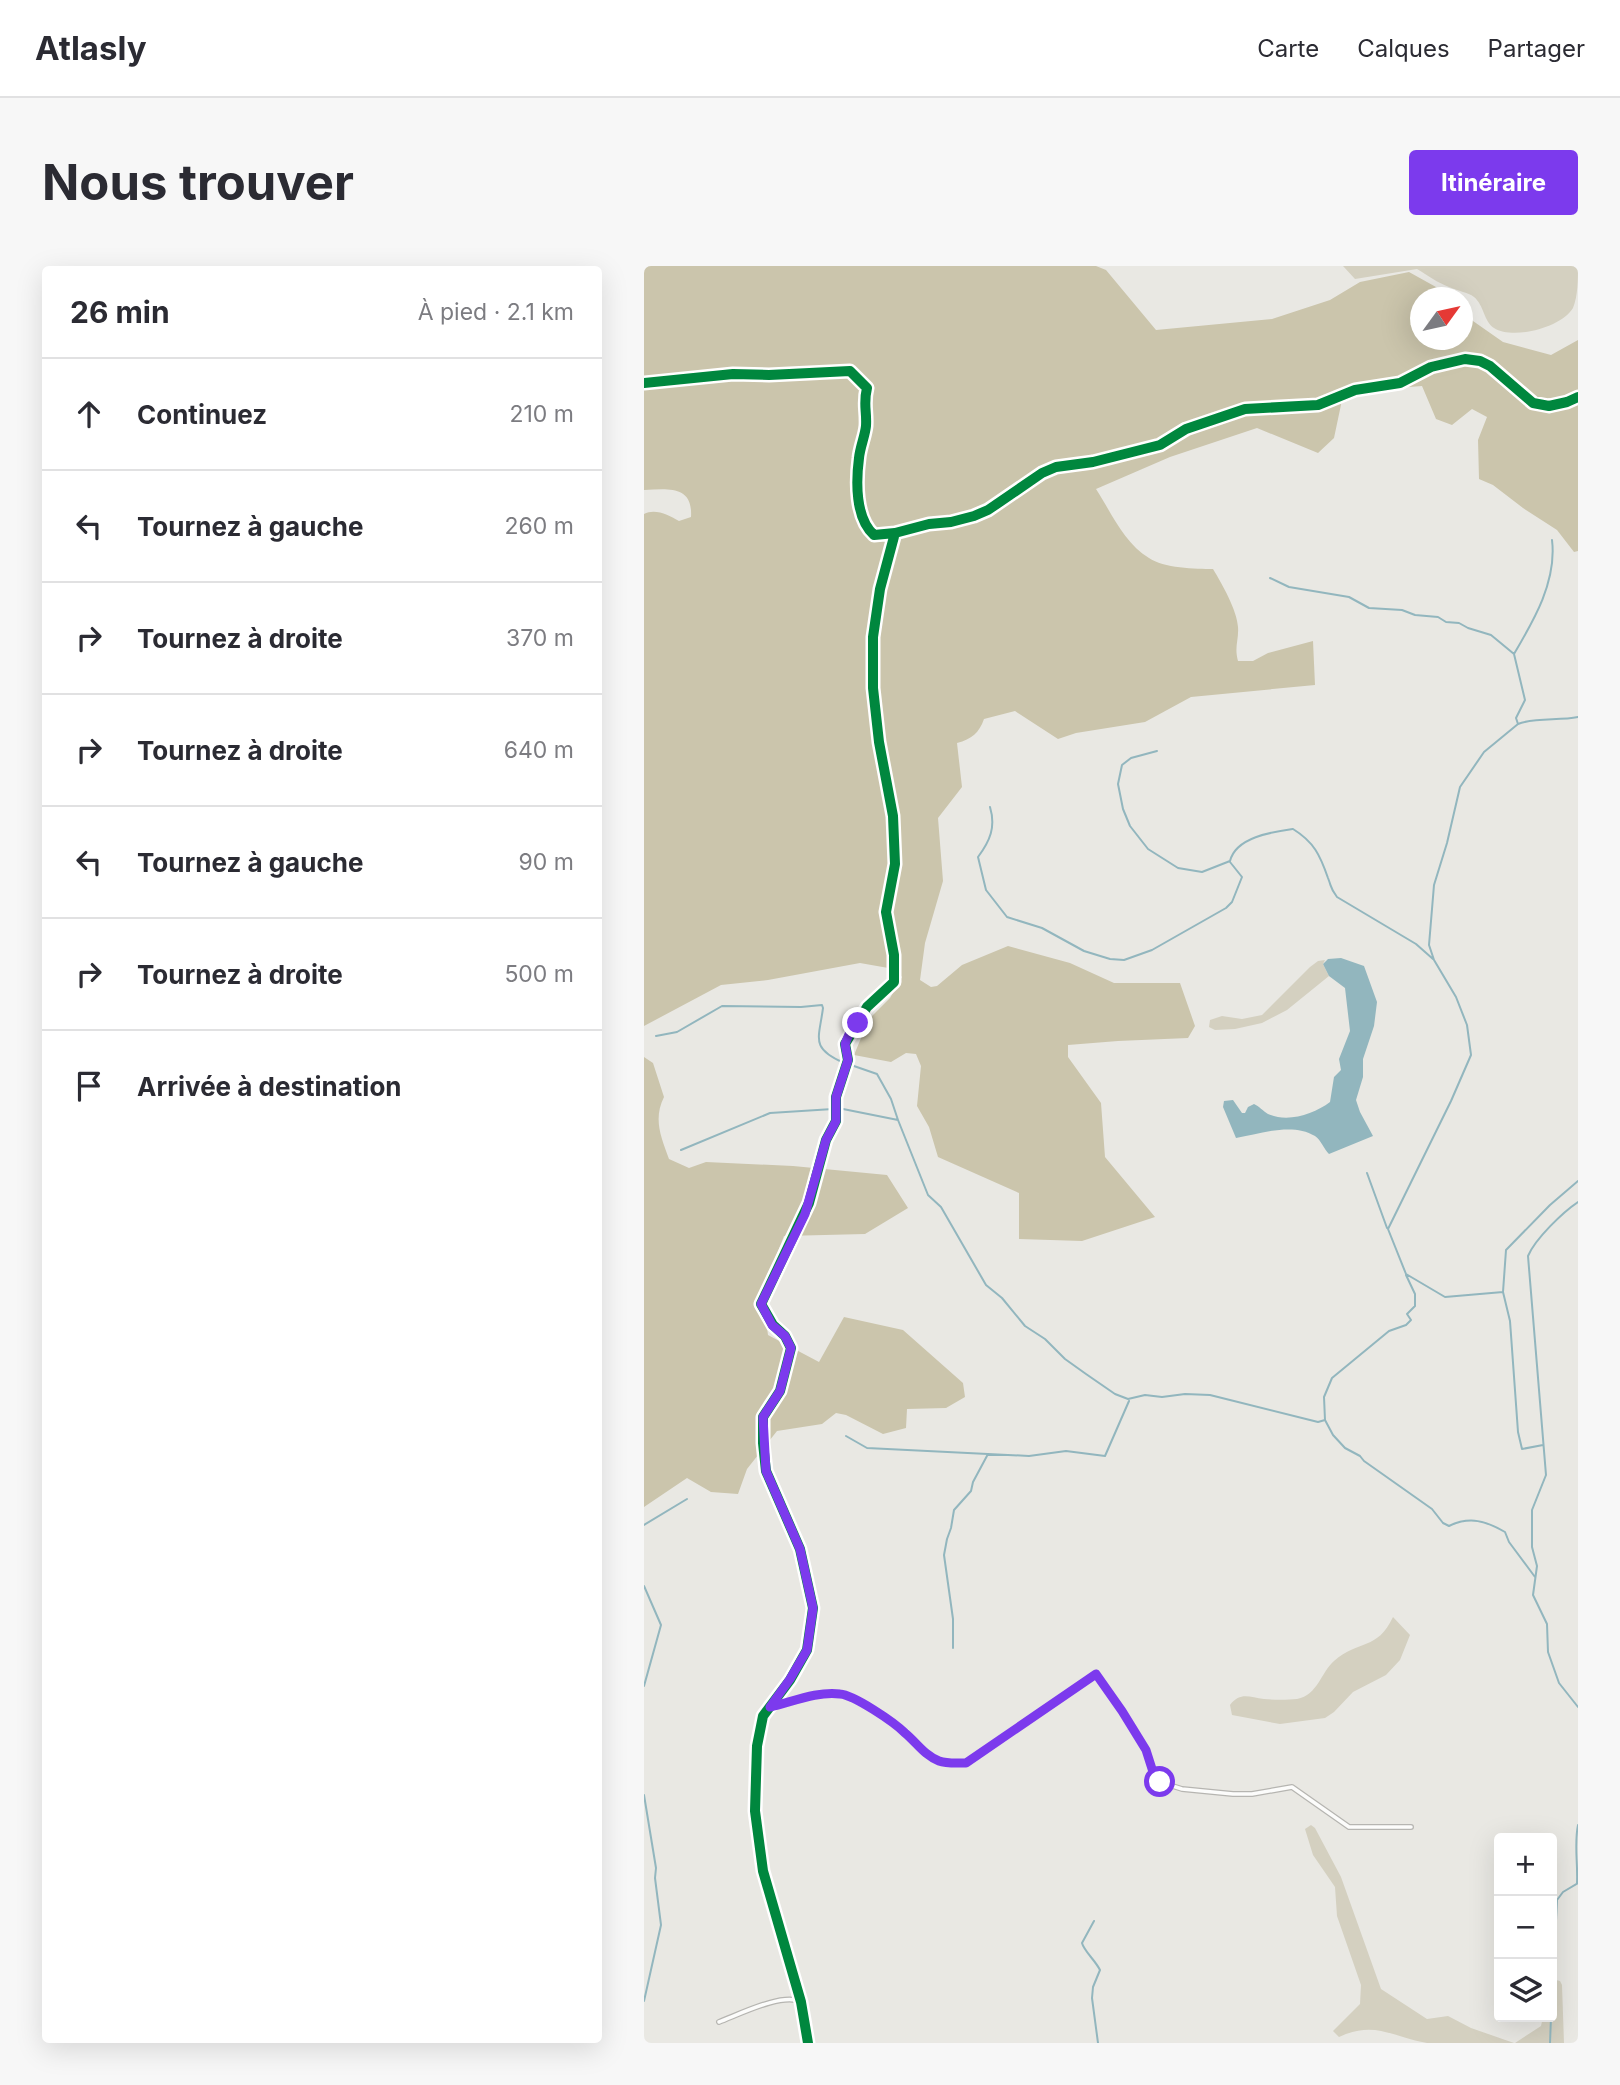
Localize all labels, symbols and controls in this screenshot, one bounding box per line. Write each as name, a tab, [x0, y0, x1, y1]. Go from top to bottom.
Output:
text: Atlasly	[35, 28, 147, 68]
text: Carte	[1257, 34, 1319, 63]
text: Calques	[1357, 34, 1450, 63]
text: Partager	[1488, 34, 1585, 63]
button: Itinéraire	[1409, 150, 1578, 215]
text: Nous trouver	[42, 153, 354, 212]
north arrow	[1410, 287, 1473, 350]
text: 26 min	[70, 294, 170, 330]
text: À pied · 2.1 km	[418, 298, 574, 326]
icon: ahead	[70, 395, 108, 433]
text: Continuez	[137, 399, 267, 430]
text: 210 m	[509, 400, 574, 428]
icon: left	[70, 507, 108, 545]
text: Tournez à gauche	[137, 511, 363, 542]
text: 260 m	[505, 512, 574, 540]
icon: right	[70, 619, 108, 657]
text: Tournez à droite	[137, 623, 343, 654]
text: 370 m	[506, 624, 574, 652]
icon: right	[70, 731, 108, 769]
text: Tournez à droite	[137, 735, 343, 766]
text: 640 m	[504, 736, 574, 764]
icon: left	[70, 843, 108, 881]
text: Tournez à gauche	[137, 847, 363, 878]
text: 90 m	[519, 848, 574, 876]
icon: right	[70, 955, 108, 993]
text: Tournez à droite	[137, 959, 343, 990]
text: 500 m	[504, 960, 574, 988]
route end	[842, 1007, 873, 1038]
icon: arrive	[70, 1067, 108, 1105]
text: Arrivée à destination	[137, 1071, 402, 1102]
route start	[1144, 1766, 1175, 1797]
map controls	[1494, 1833, 1557, 2022]
button: +	[1494, 1833, 1557, 1896]
button: −	[1494, 1896, 1557, 1959]
button: layers	[1494, 1959, 1557, 2022]

